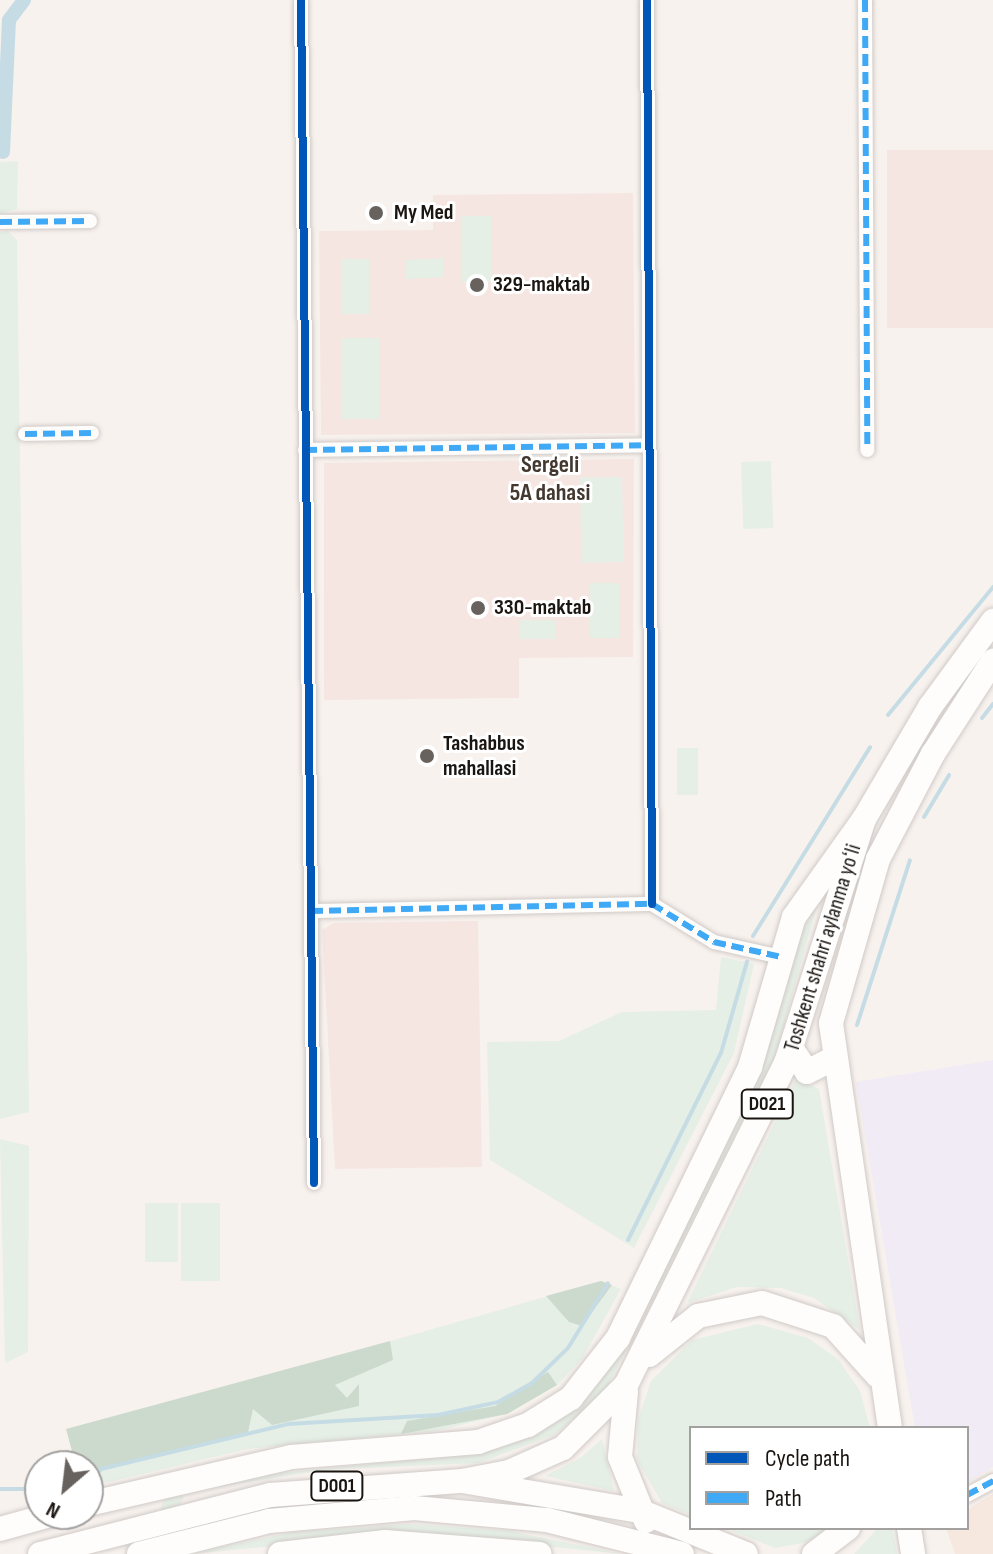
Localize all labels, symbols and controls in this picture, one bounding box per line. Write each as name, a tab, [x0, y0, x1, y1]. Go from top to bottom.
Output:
place label: My Med	[394, 200, 453, 226]
marker: My Med	[365, 202, 387, 224]
place label: 329-maktab	[493, 272, 590, 298]
marker: 329-maktab	[468, 276, 486, 294]
district label: Sergeli 5A dahasi	[510, 451, 590, 507]
place label: 330-maktab	[494, 595, 591, 621]
marker: 330-maktab	[469, 599, 487, 617]
place label: Tashabbus mahallasi	[443, 730, 525, 782]
marker: Tashabbus mahallasi	[418, 747, 436, 765]
street label: Toshkent shahri aylanma yoʻli	[779, 841, 867, 1055]
road number: D021	[739, 1088, 795, 1120]
legend	[689, 1426, 969, 1530]
text: Cycle path	[765, 1444, 850, 1473]
north arrow	[24, 1450, 104, 1530]
road number: D001	[309, 1470, 365, 1502]
text: Path	[765, 1484, 802, 1513]
text: N	[42, 1495, 65, 1525]

